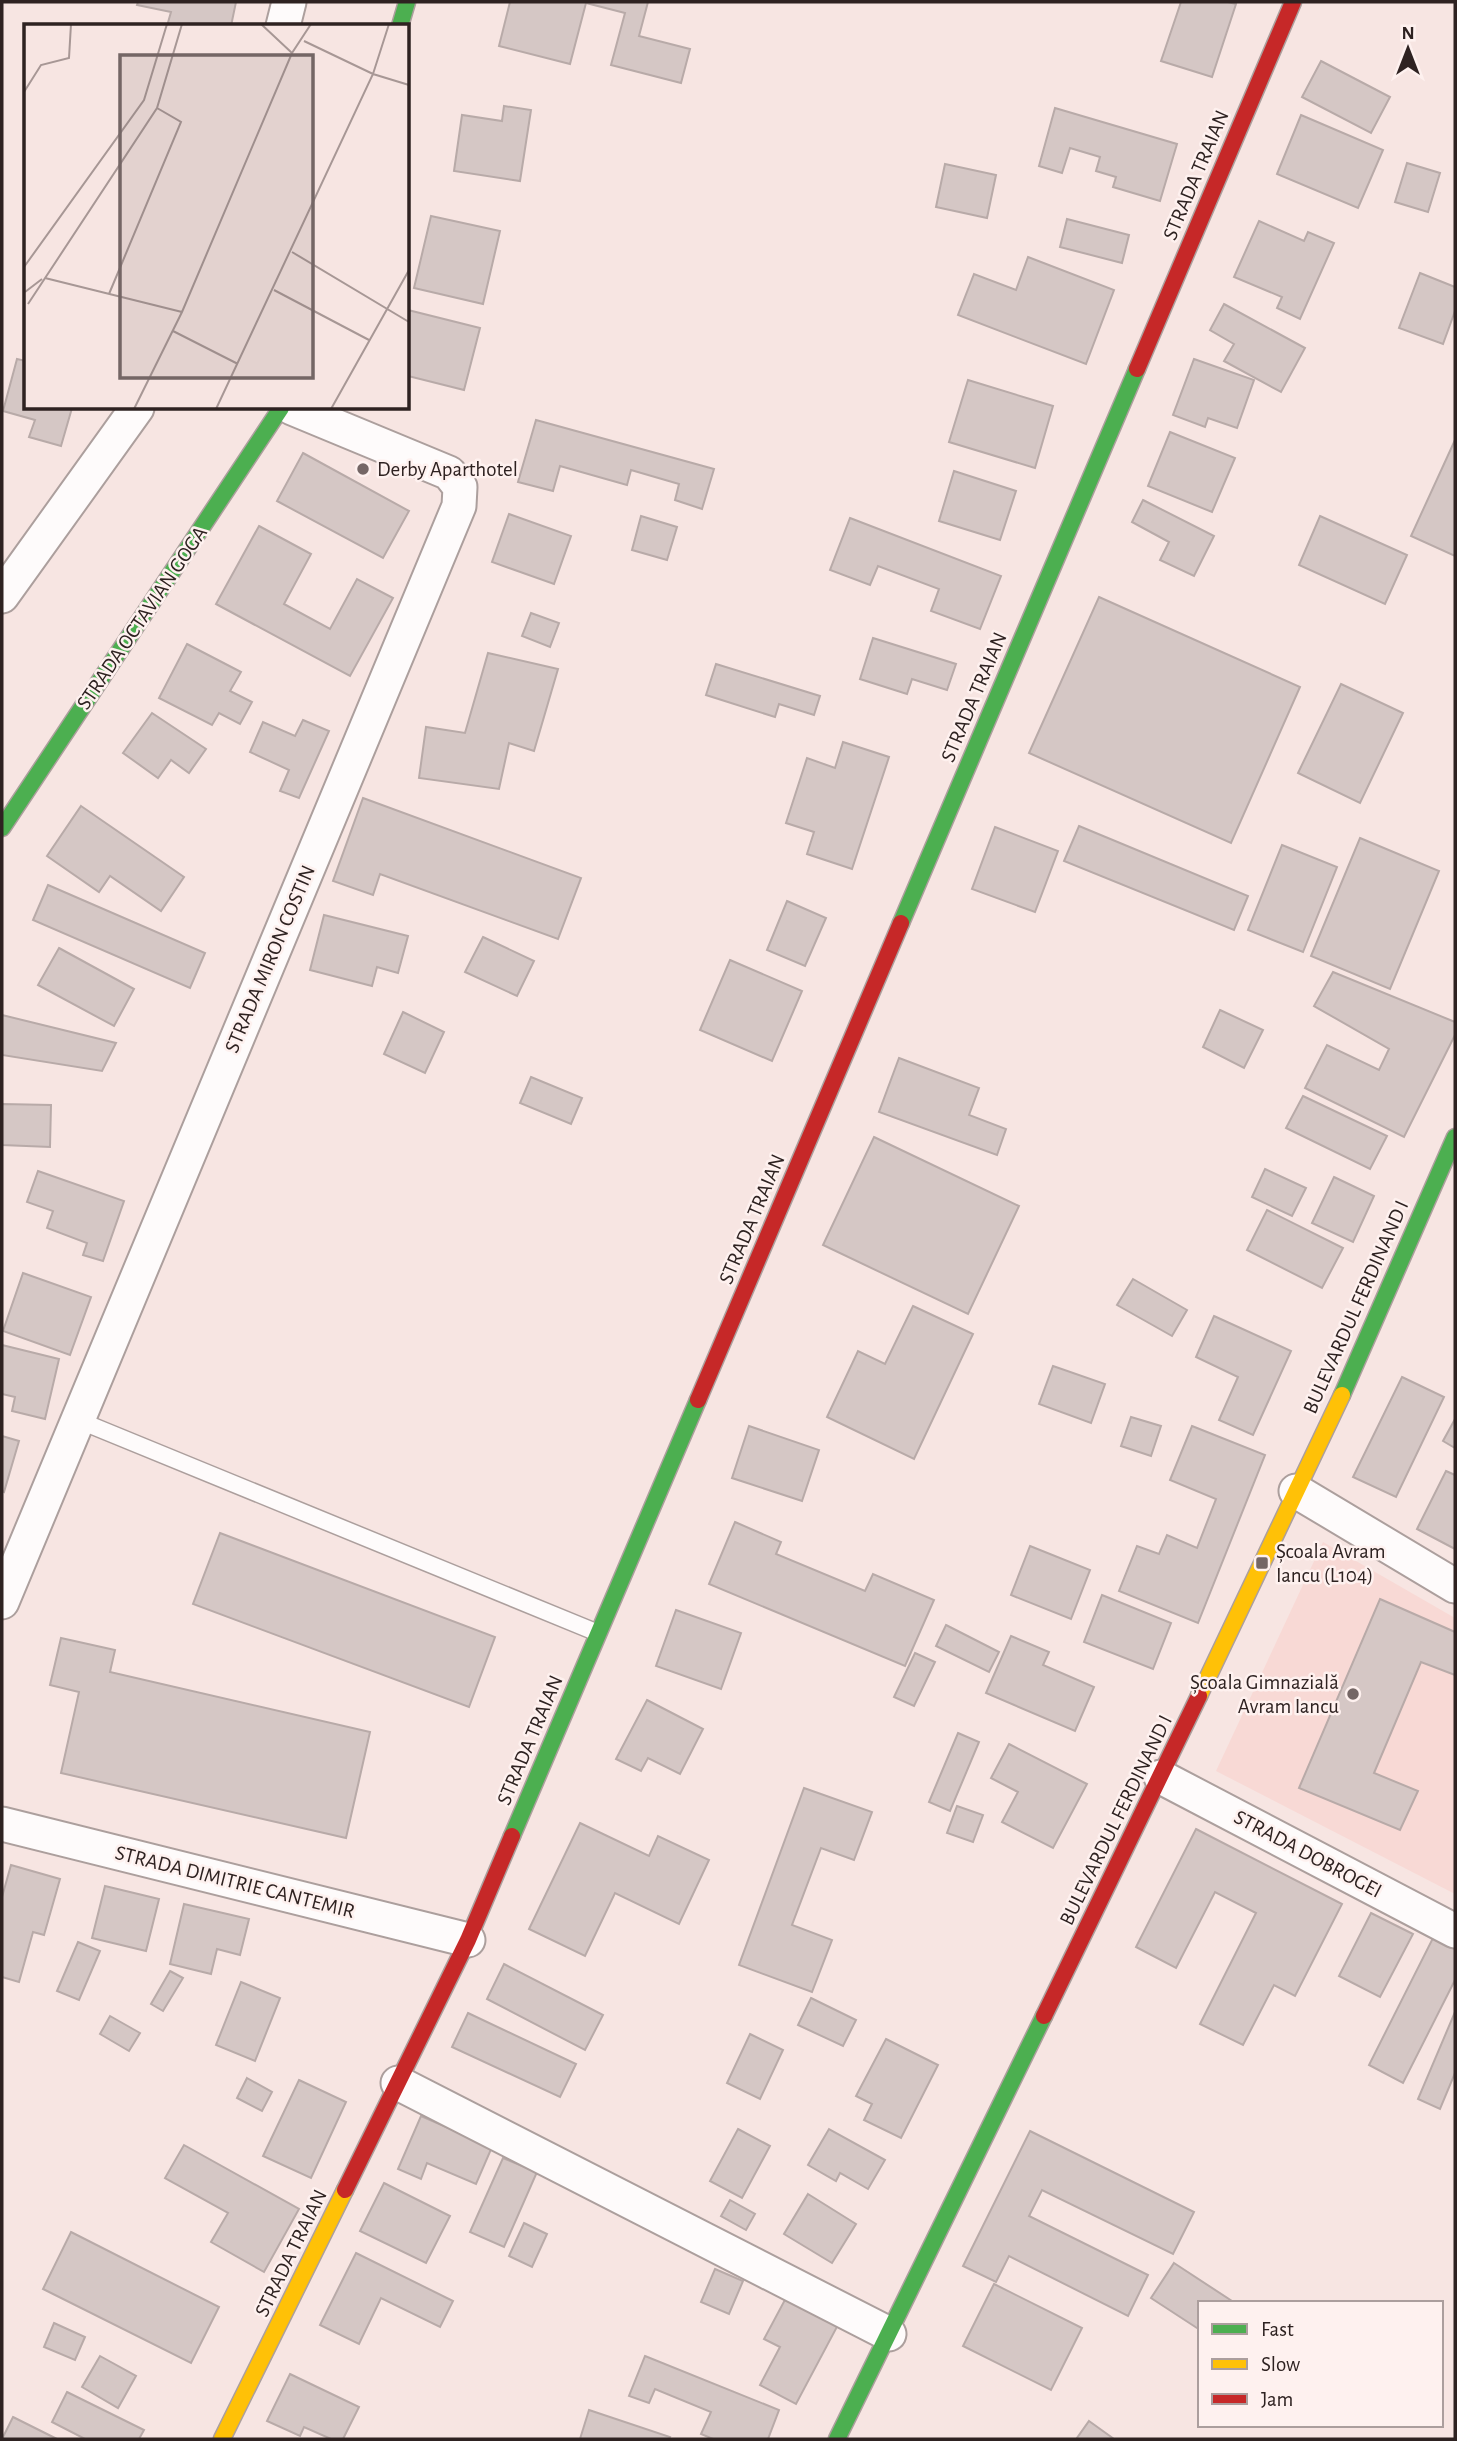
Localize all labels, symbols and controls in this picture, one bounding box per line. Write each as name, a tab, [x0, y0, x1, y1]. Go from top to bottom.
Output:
north arrow	[1373, 14, 1443, 84]
inset map	[24, 24, 410, 410]
text: N	[1401, 24, 1415, 43]
street label: STRADA TRAIAN	[1159, 107, 1233, 243]
place label: Derby Aparthotel	[377, 459, 518, 480]
marker: Derby Aparthotel	[355, 461, 371, 477]
street label: STRADA OCTAVIAN GOGA	[73, 523, 211, 713]
street label: STRADA TRAIAN	[937, 629, 1011, 765]
street label: STRADA MIRON COSTIN	[221, 862, 319, 1056]
street label: STRADA TRAIAN	[715, 1151, 789, 1287]
street label: BULEVARDUL FERDINAND I	[1299, 1197, 1413, 1417]
place label: Școala Avram Iancu (L104)	[1276, 1541, 1385, 1586]
marker: Școala Avram Iancu (L104)	[1254, 1555, 1270, 1571]
street label: STRADA TRAIAN	[493, 1672, 567, 1808]
place label: Școala Gimnazială Avram Iancu	[1190, 1672, 1339, 1717]
marker: Școala Gimnazială Avram Iancu	[1345, 1686, 1361, 1702]
street label: BULEVARDUL FERDINAND I	[1056, 1712, 1176, 1928]
street label: STRADA DOBROGEI	[1231, 1806, 1385, 1902]
street label: STRADA DIMITRIE CANTEMIR	[113, 1842, 357, 1922]
street label: STRADA TRAIAN	[251, 2186, 331, 2320]
legend	[1198, 2301, 1443, 2427]
text: Fast	[1261, 2319, 1294, 2340]
text: Slow	[1261, 2354, 1300, 2375]
text: Jam	[1261, 2389, 1293, 2410]

